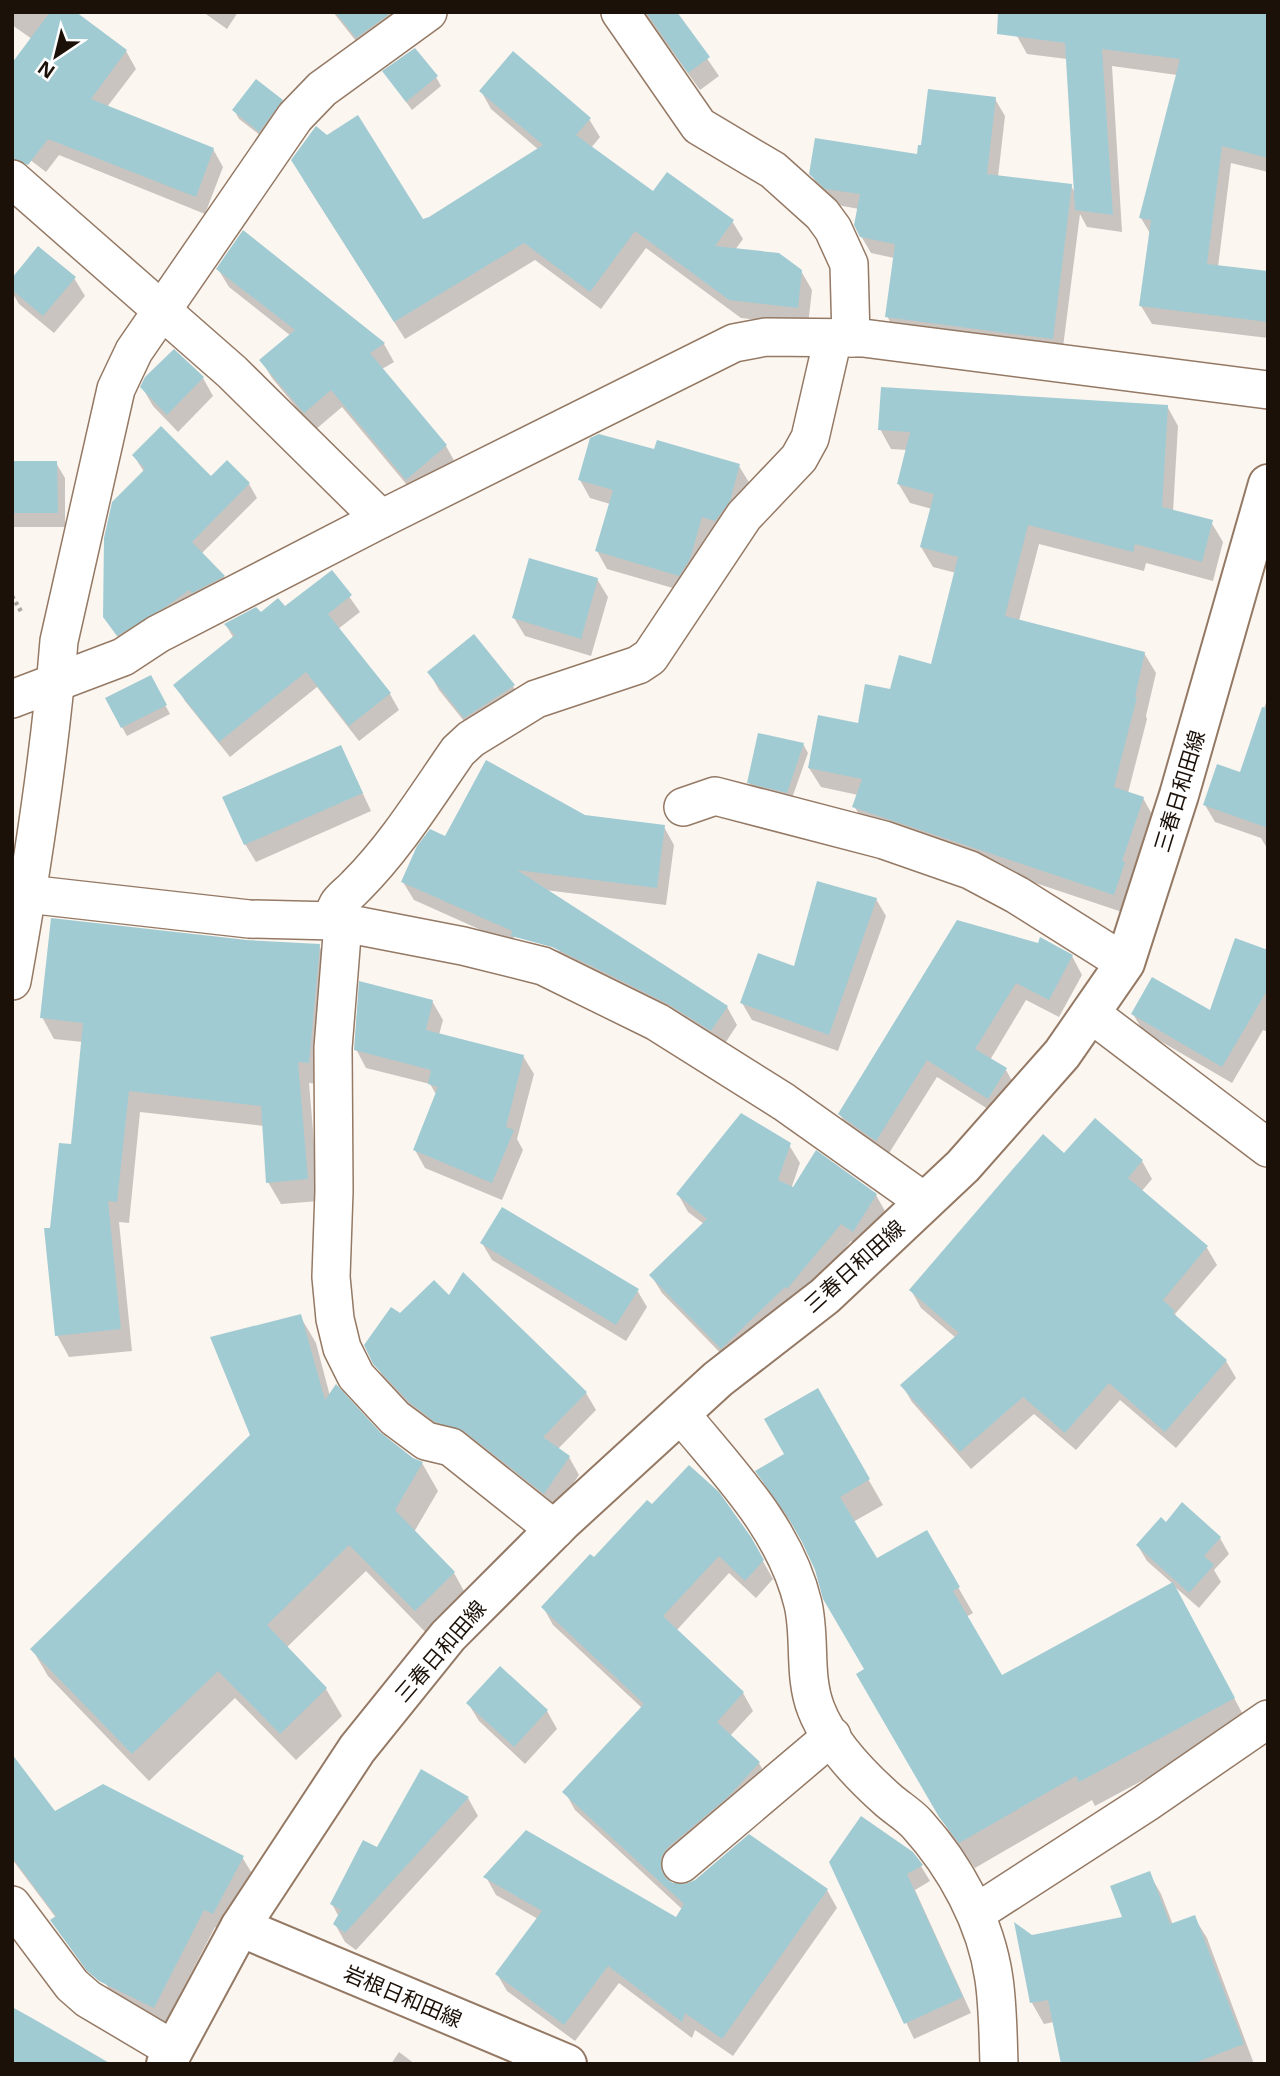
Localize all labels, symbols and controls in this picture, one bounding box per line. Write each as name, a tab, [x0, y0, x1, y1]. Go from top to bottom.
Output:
north arrow	[21, 21, 91, 91]
text: N	[32, 55, 60, 85]
street label: 三春日和田線	[1147, 727, 1211, 855]
street label: 三春日和田線	[798, 1213, 910, 1319]
street label: 三春日和田線	[388, 1594, 492, 1708]
street label: 岩根日和田線	[340, 1958, 466, 2034]

